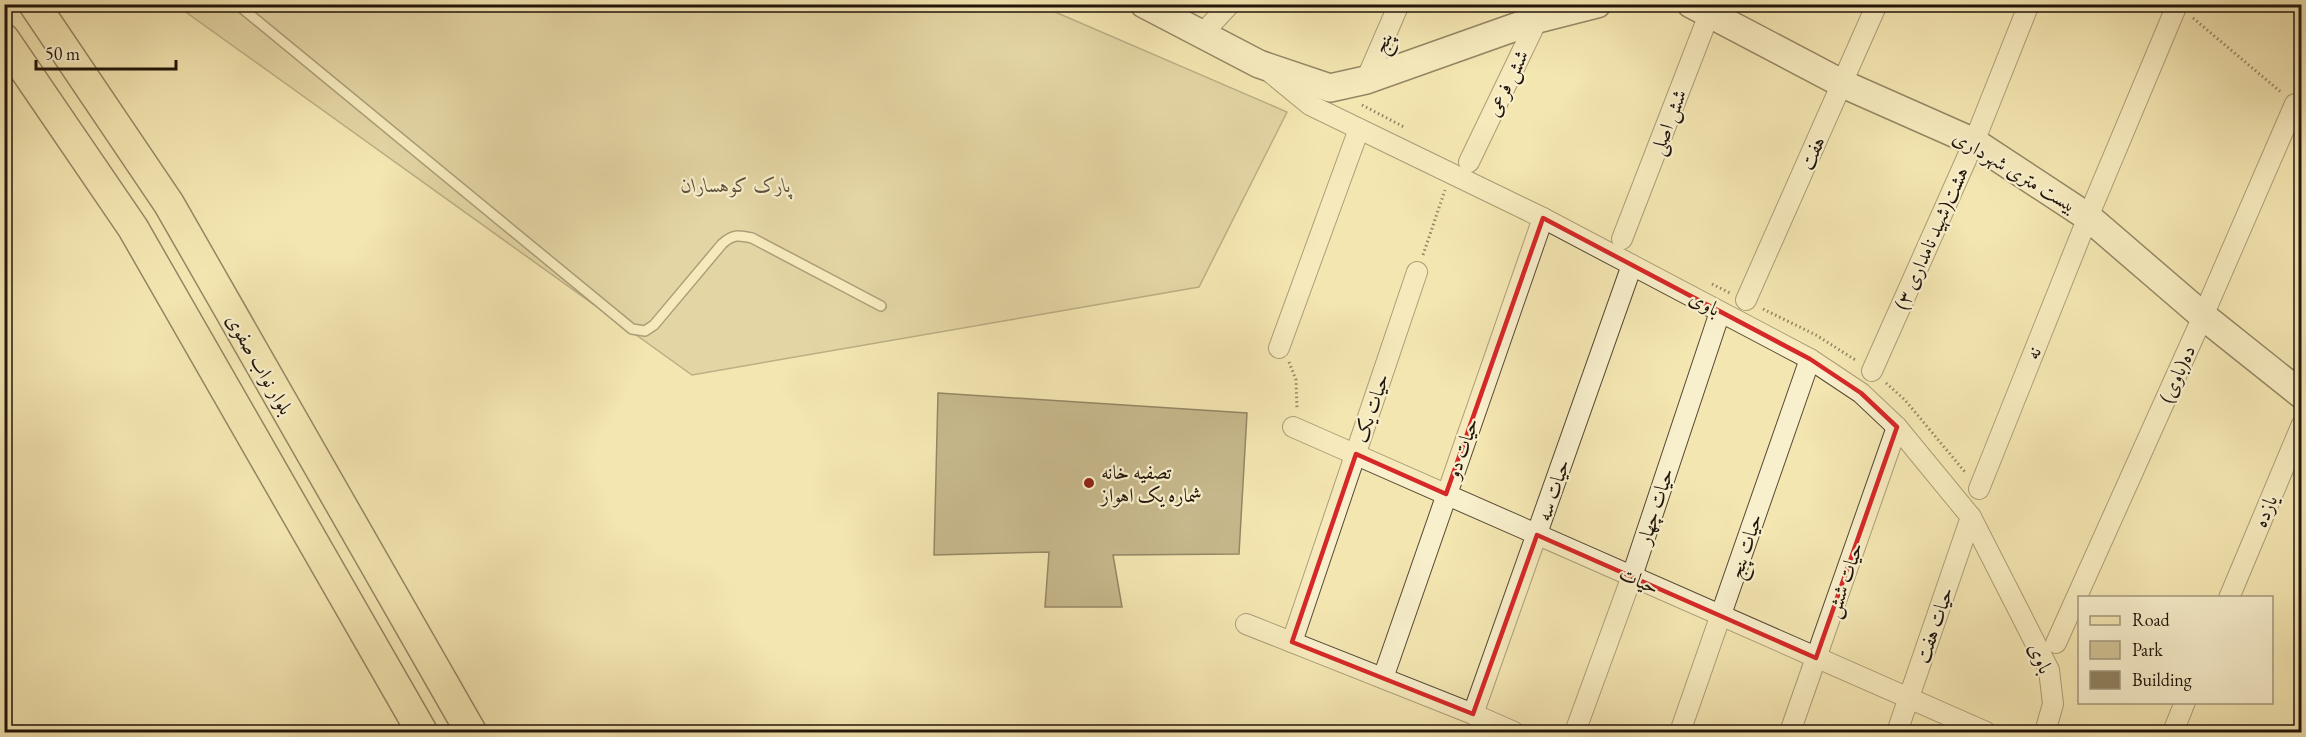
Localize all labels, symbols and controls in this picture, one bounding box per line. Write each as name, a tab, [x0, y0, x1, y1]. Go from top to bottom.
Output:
street label: پنج	[1366, 27, 1403, 59]
scale bar	[36, 33, 176, 71]
text: 50 m	[45, 42, 80, 65]
street label: شش فرعی	[1480, 45, 1535, 121]
street label: شش اصلی	[1644, 85, 1694, 159]
street label: بیست متری شهرداری	[1948, 124, 2082, 218]
street label: هفت	[1793, 132, 1831, 174]
street label: هشت(شهید نامداری ۳)	[1888, 162, 1974, 314]
park label: پارک کوهساران	[681, 172, 793, 200]
street label: باوی	[1685, 284, 1725, 322]
street label: بلوار نواب صفوی	[221, 309, 299, 419]
street label: ده(باوی)	[2153, 341, 2201, 407]
street label: نه	[2019, 343, 2047, 363]
street label: حیات یک	[1347, 370, 1395, 446]
street label: حیات دو	[1439, 414, 1484, 483]
street label: حیات سه	[1530, 455, 1576, 525]
place label: تصفیه خانه شماره یک اهواز	[1099, 459, 1202, 508]
street label: حیات چهار	[1630, 465, 1679, 549]
marker: تصفیه خانه شماره یک اهواز	[1082, 476, 1096, 490]
street label: یازده	[2247, 490, 2284, 531]
street label: حیات پنج	[1722, 510, 1773, 584]
street label: حیات شش	[1819, 539, 1870, 621]
street label: حیات	[1615, 560, 1663, 600]
street label: حیات هفت	[1909, 583, 1959, 667]
legend	[2078, 596, 2273, 704]
text: Road	[2132, 608, 2171, 631]
street label: باوی	[2023, 638, 2059, 678]
text: Park	[2132, 638, 2163, 661]
text: Building	[2132, 668, 2192, 691]

